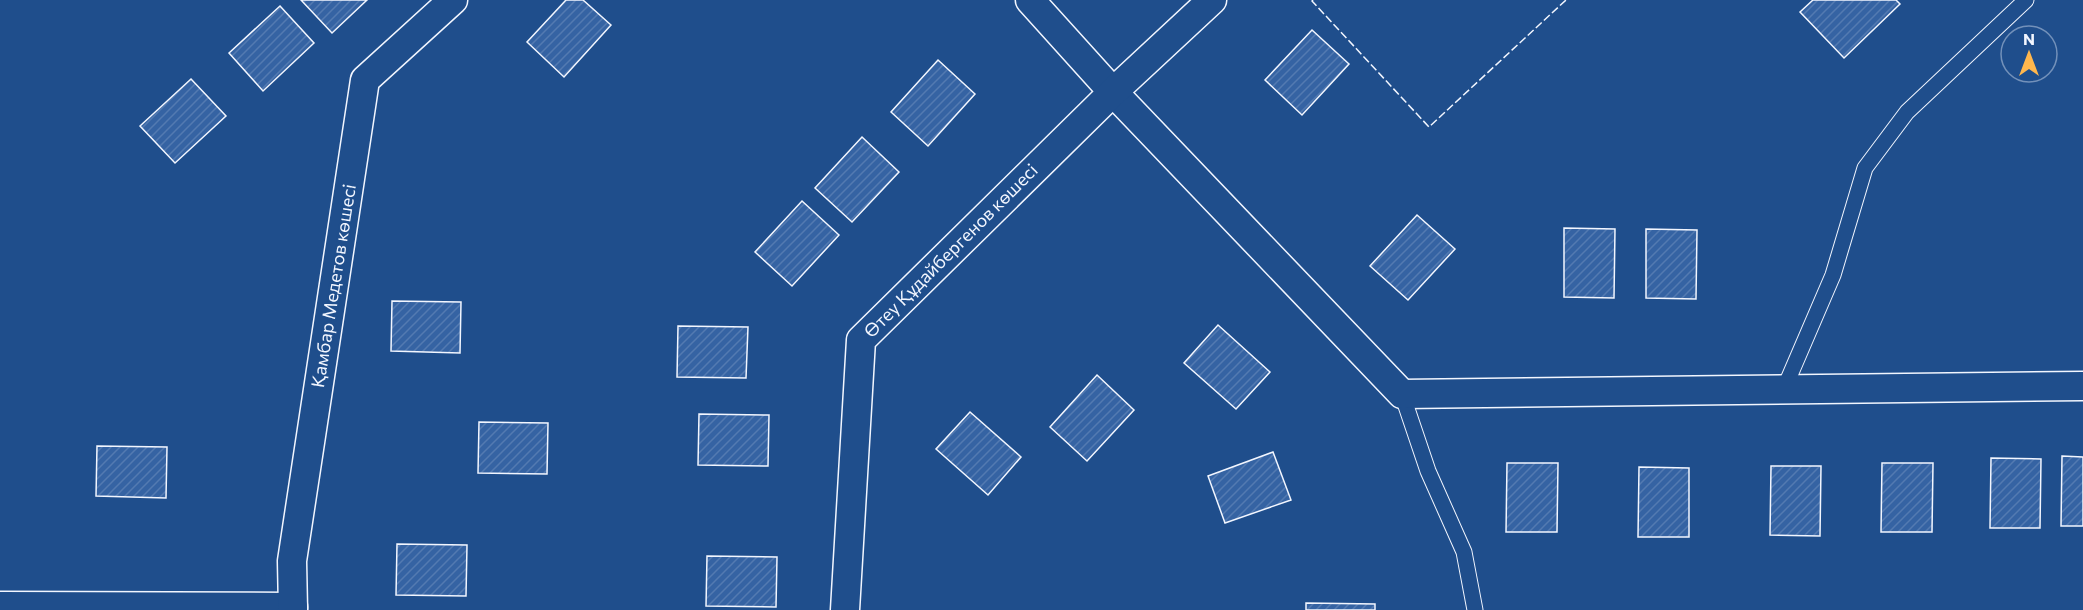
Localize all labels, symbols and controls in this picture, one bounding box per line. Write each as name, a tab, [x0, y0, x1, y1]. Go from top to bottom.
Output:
north arrow	[1999, 24, 2059, 84]
text: N	[2023, 29, 2035, 48]
street label: Өтеу Құдайбергенов көшесі	[859, 159, 1042, 342]
street label: Қамбар Медетов көшесі	[306, 182, 360, 389]

